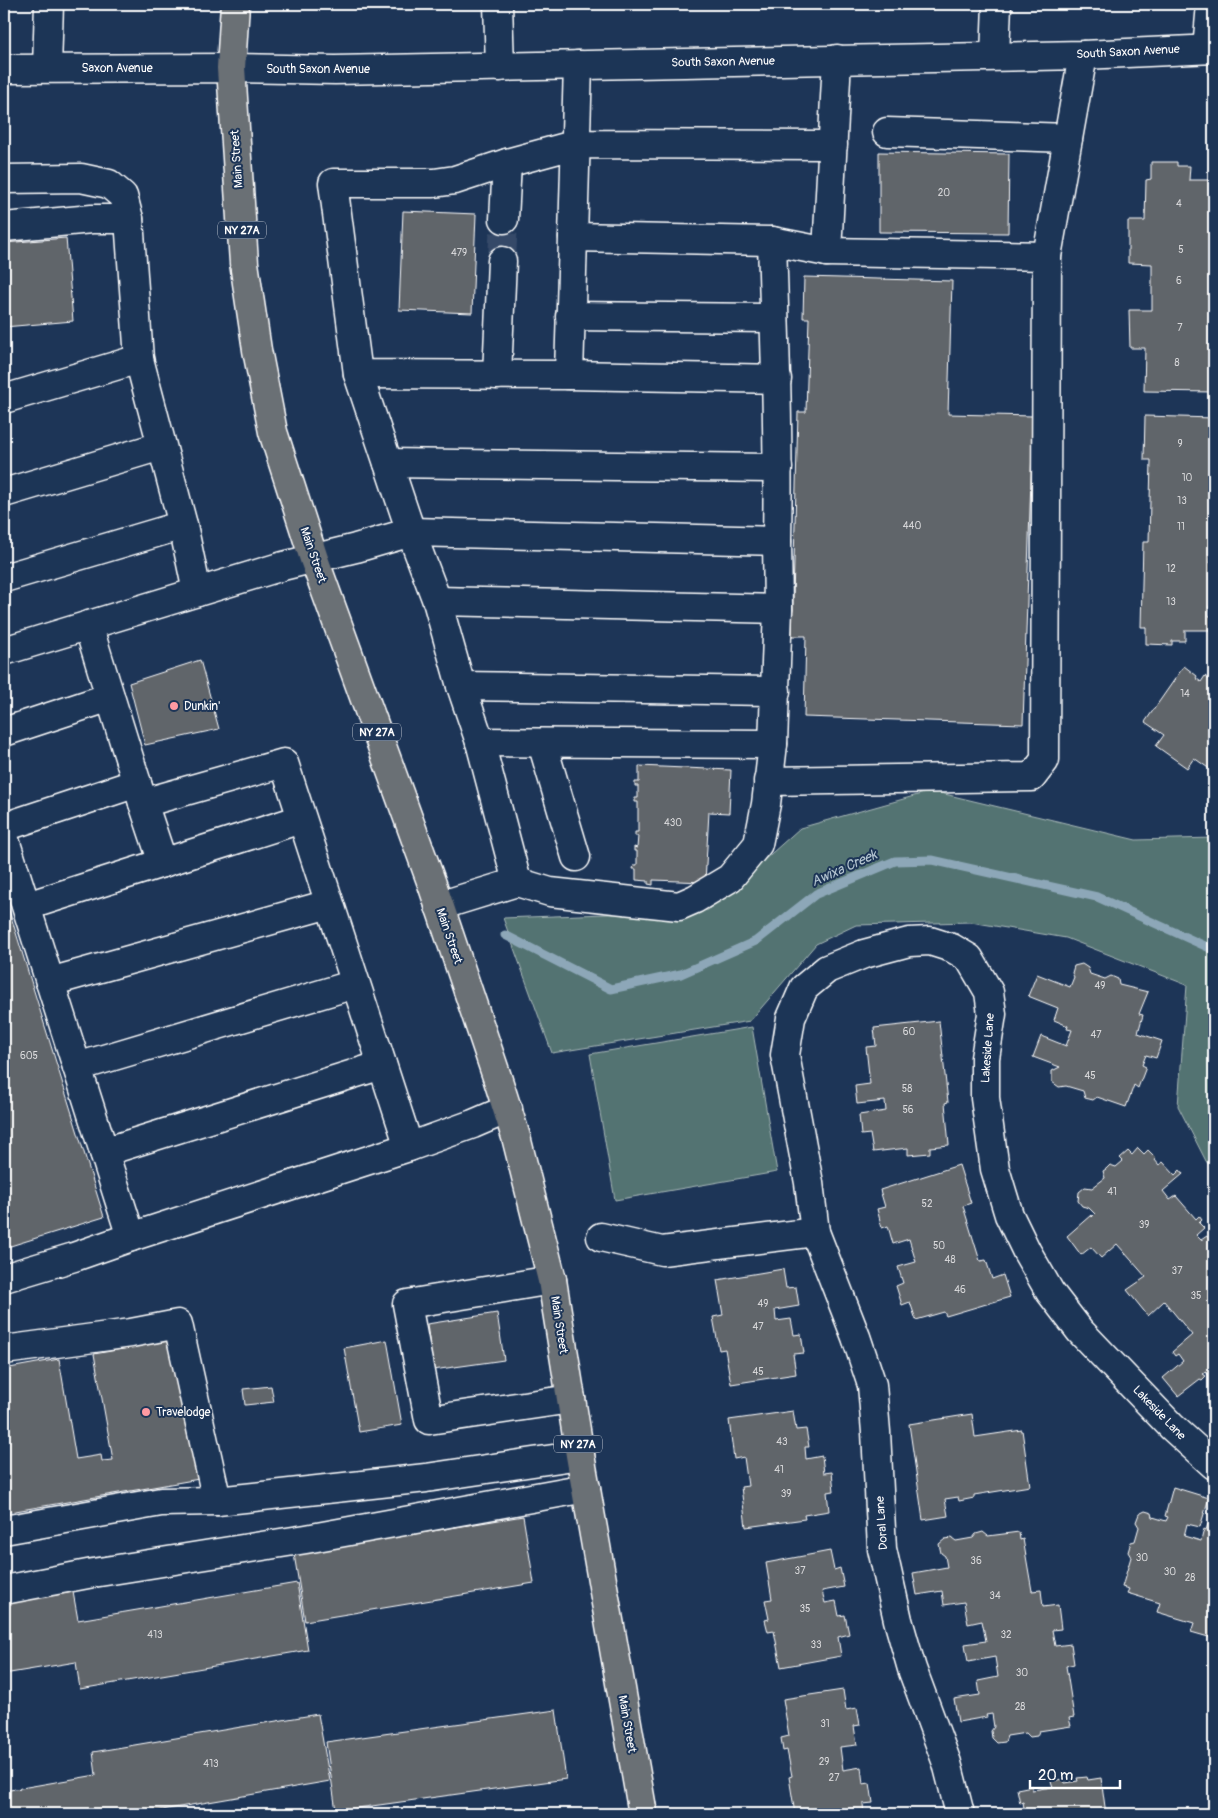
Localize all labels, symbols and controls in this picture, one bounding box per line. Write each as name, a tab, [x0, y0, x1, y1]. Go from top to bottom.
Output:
street label: South Saxon Avenue	[1076, 42, 1180, 62]
street label: South Saxon Avenue	[671, 54, 775, 70]
street label: Saxon Avenue	[81, 61, 153, 76]
street label: South Saxon Avenue	[266, 62, 370, 77]
street label: Main Street	[227, 129, 247, 189]
house number: 20	[938, 187, 950, 199]
house number: 4	[1176, 198, 1182, 210]
road number: NY 27A	[218, 222, 266, 238]
house number: 5	[1178, 244, 1184, 256]
house number: 479	[451, 247, 467, 259]
house number: 6	[1176, 275, 1182, 287]
house number: 7	[1177, 322, 1183, 334]
house number: 8	[1174, 357, 1180, 369]
house number: 9	[1177, 438, 1183, 450]
house number: 10	[1182, 472, 1193, 484]
house number: 13	[1177, 495, 1187, 507]
house number: 440	[903, 520, 921, 532]
house number: 11	[1177, 521, 1185, 533]
street label: Main Street	[296, 525, 330, 585]
house number: 12	[1166, 563, 1176, 575]
house number: 13	[1166, 596, 1176, 608]
house number: 14	[1180, 688, 1190, 700]
place label: Dunkin'	[184, 699, 220, 714]
marker: Dunkin'	[168, 700, 180, 712]
road number: NY 27A	[353, 724, 401, 740]
house number: 430	[664, 817, 682, 829]
water label: Awixa Creek	[808, 845, 881, 890]
street label: Main Street	[432, 906, 466, 966]
house number: 49	[1095, 980, 1105, 992]
street label: Lakeside Lane	[978, 1012, 998, 1083]
house number: 60	[903, 1026, 915, 1038]
house number: 47	[1090, 1029, 1102, 1041]
house number: 605	[20, 1050, 38, 1062]
house number: 45	[1084, 1070, 1096, 1082]
house number: 58	[902, 1083, 912, 1095]
house number: 56	[902, 1104, 914, 1116]
house number: 41	[1107, 1186, 1117, 1198]
house number: 52	[921, 1198, 933, 1210]
house number: 39	[1139, 1219, 1149, 1231]
house number: 50	[933, 1240, 945, 1252]
house number: 48	[945, 1254, 955, 1266]
house number: 37	[1172, 1265, 1183, 1277]
house number: 46	[954, 1284, 966, 1296]
house number: 35	[1191, 1290, 1202, 1302]
street label: Main Street	[547, 1295, 571, 1355]
house number: 49	[758, 1298, 768, 1310]
house number: 47	[752, 1321, 764, 1333]
house number: 45	[752, 1366, 764, 1378]
street label: Lakeside Lane	[1129, 1383, 1189, 1443]
place label: Travelodge	[156, 1405, 211, 1420]
marker: Travelodge	[140, 1406, 152, 1418]
road number: NY 27A	[554, 1436, 602, 1452]
house number: 43	[776, 1436, 788, 1448]
house number: 41	[774, 1464, 784, 1476]
house number: 39	[781, 1488, 791, 1500]
street label: Doral Lane	[873, 1495, 891, 1550]
house number: 30	[1136, 1552, 1148, 1564]
house number: 36	[970, 1555, 982, 1567]
house number: 37	[795, 1565, 806, 1577]
house number: 30	[1164, 1566, 1176, 1578]
house number: 28	[1185, 1572, 1195, 1584]
house number: 34	[989, 1590, 1001, 1602]
house number: 35	[800, 1603, 811, 1615]
house number: 413	[147, 1629, 163, 1641]
house number: 32	[1000, 1629, 1012, 1641]
house number: 33	[810, 1639, 822, 1651]
house number: 30	[1016, 1667, 1028, 1679]
street label: Main Street	[615, 1694, 639, 1754]
house number: 28	[1015, 1701, 1025, 1713]
house number: 31	[820, 1718, 830, 1730]
house number: 29	[819, 1756, 829, 1768]
house number: 413	[203, 1758, 219, 1770]
scale bar	[1030, 1758, 1120, 1790]
text: 20 m	[1038, 1766, 1073, 1785]
house number: 27	[829, 1772, 840, 1784]

